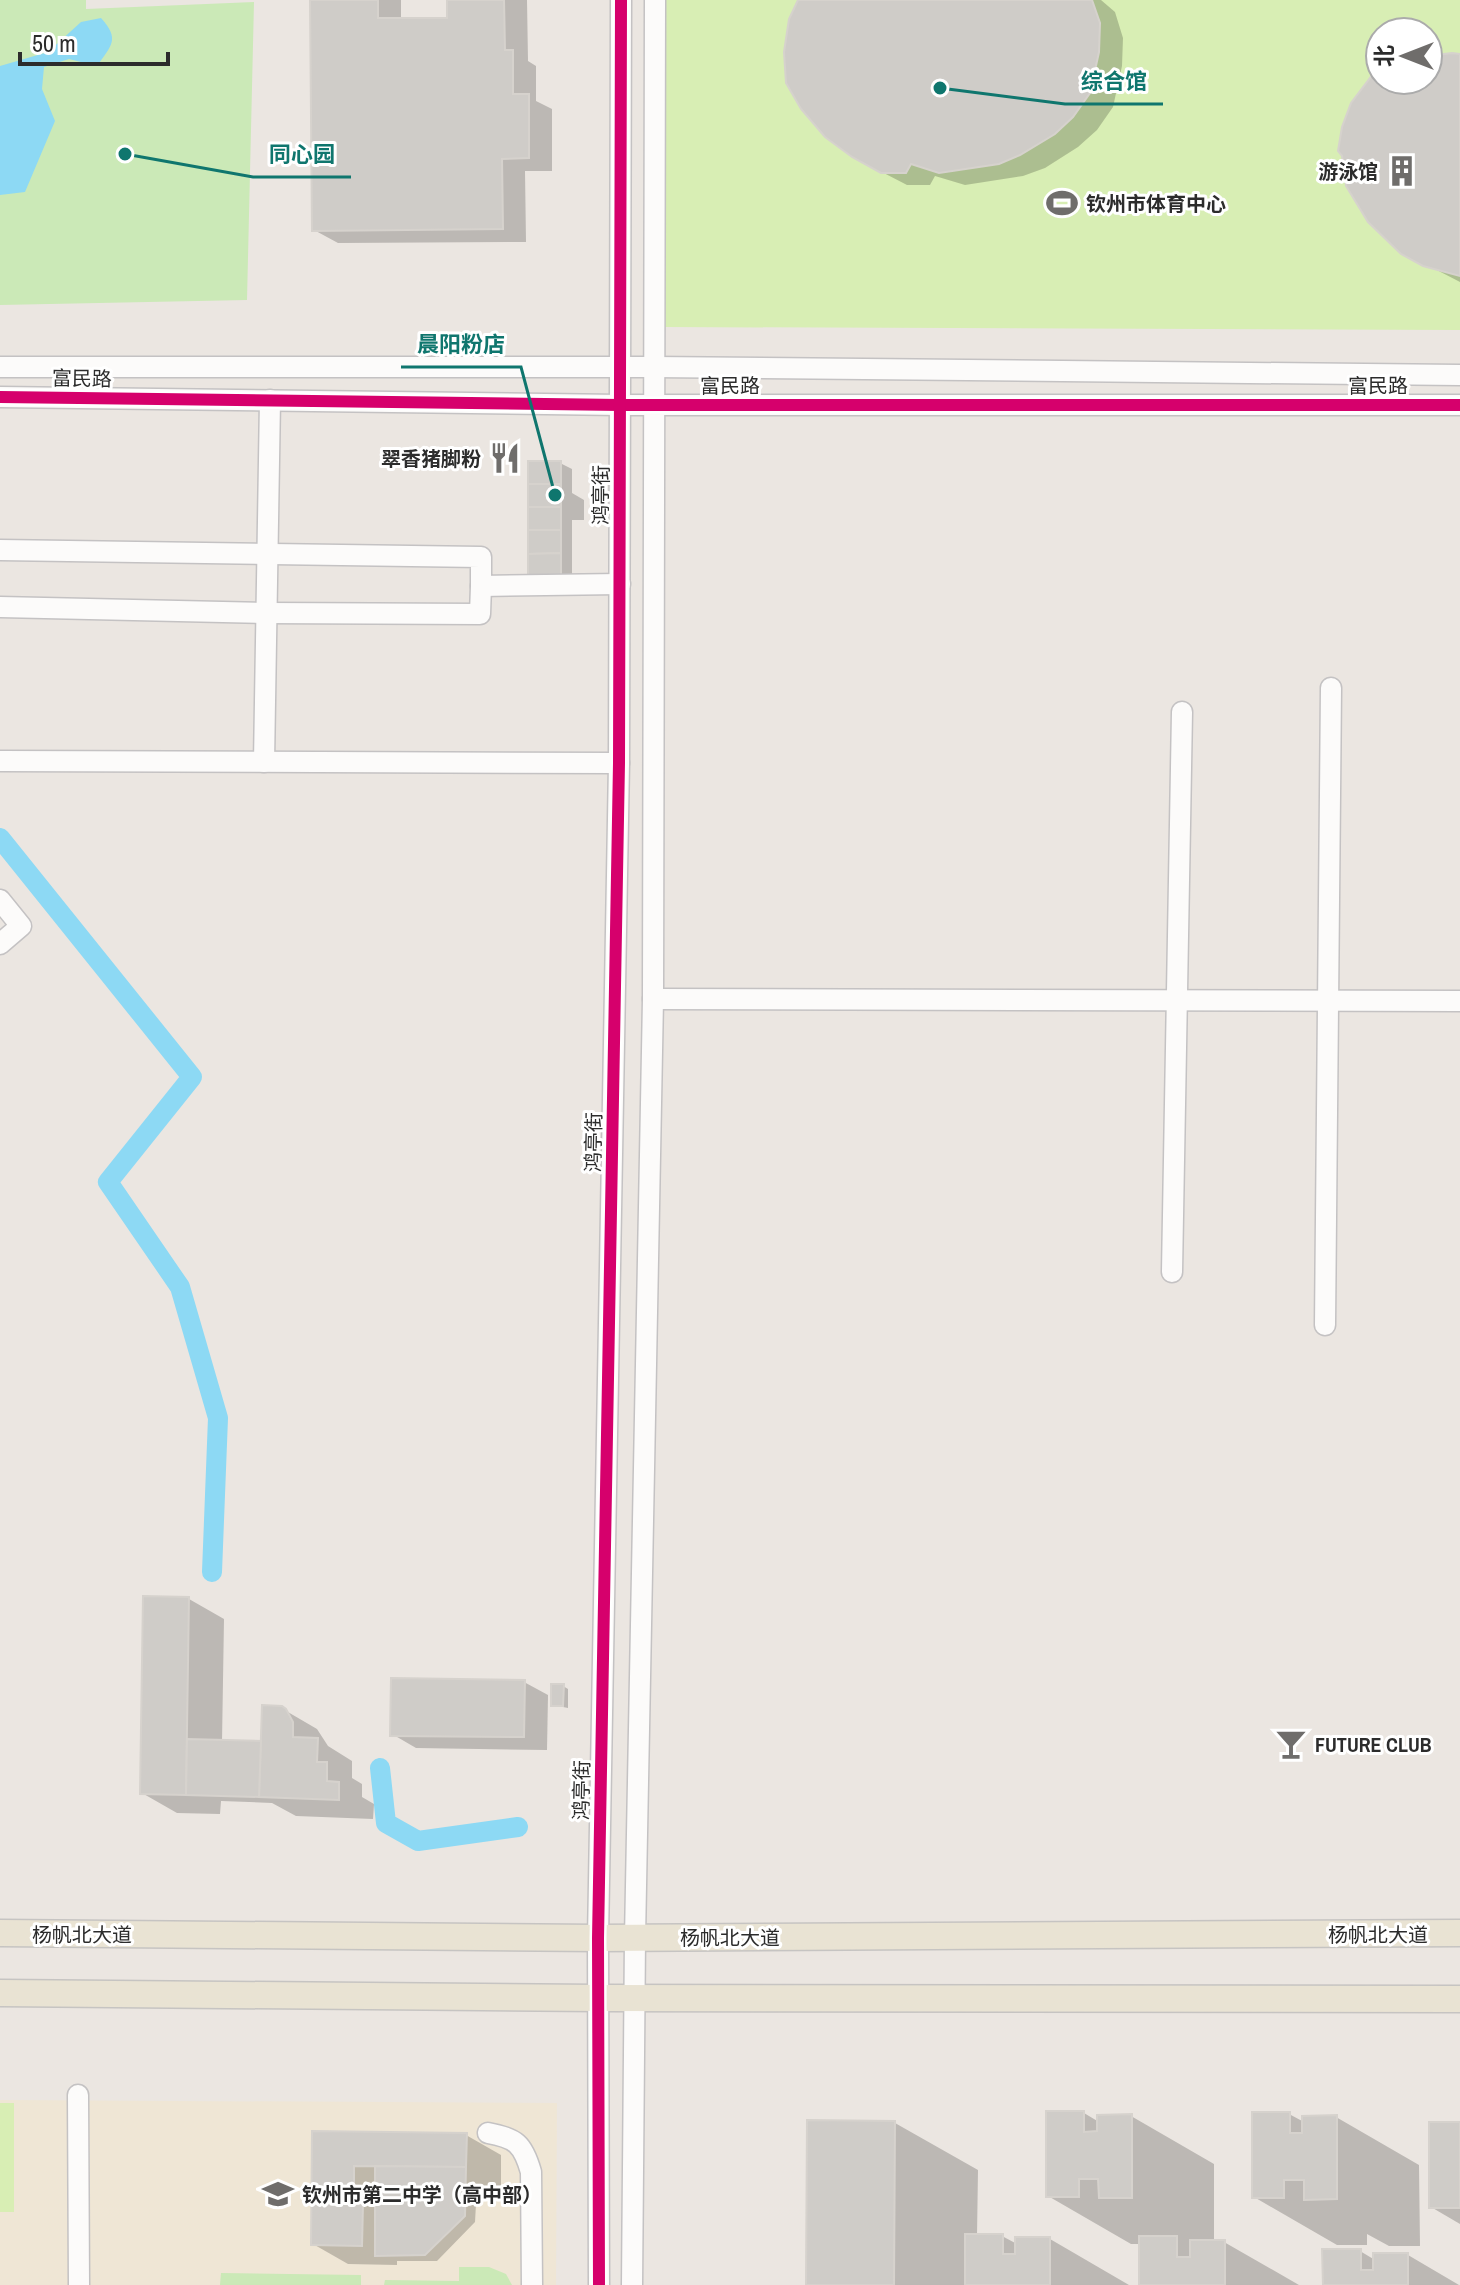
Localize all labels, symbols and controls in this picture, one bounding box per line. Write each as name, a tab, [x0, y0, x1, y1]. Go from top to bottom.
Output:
scale bar	[20, 16, 168, 66]
north arrow	[1364, 16, 1444, 96]
text: 50 m	[32, 27, 76, 59]
text: 北	[1369, 45, 1399, 67]
callout: 综合馆	[1065, 58, 1163, 104]
text: 综合馆	[1081, 66, 1147, 96]
callout: 同心园	[253, 131, 351, 177]
text: 同心园	[269, 139, 335, 169]
building icon: 游泳馆	[1385, 154, 1419, 188]
place label: 游泳馆	[1318, 158, 1378, 185]
sports icon: 钦州市体育中心	[1045, 186, 1079, 220]
place label: 钦州市体育中心	[1086, 190, 1226, 217]
callout: 晨阳粉店	[401, 321, 521, 367]
text: 晨阳粉店	[417, 329, 505, 359]
street label: 富民路	[52, 364, 112, 392]
street label: 富民路	[700, 372, 760, 399]
street label: 富民路	[1348, 372, 1408, 399]
restaurant icon: 翠香猪脚粉	[488, 441, 522, 475]
place label: 翠香猪脚粉	[381, 445, 481, 472]
street label: 鸿亭街	[587, 465, 614, 525]
street label: 鸿亭街	[579, 1112, 607, 1172]
bar icon: FUTURE CLUB	[1274, 1727, 1308, 1761]
place label: FUTURE CLUB	[1315, 1731, 1432, 1758]
street label: 鸿亭街	[567, 1760, 595, 1820]
street label: 杨帆北大道	[32, 1921, 132, 1948]
street label: 杨帆北大道	[1328, 1921, 1428, 1948]
street label: 杨帆北大道	[680, 1924, 780, 1951]
school or university icon: 钦州市第二中学（高中部）	[261, 2177, 295, 2211]
place label: 钦州市第二中学（高中部）	[302, 2181, 542, 2208]

